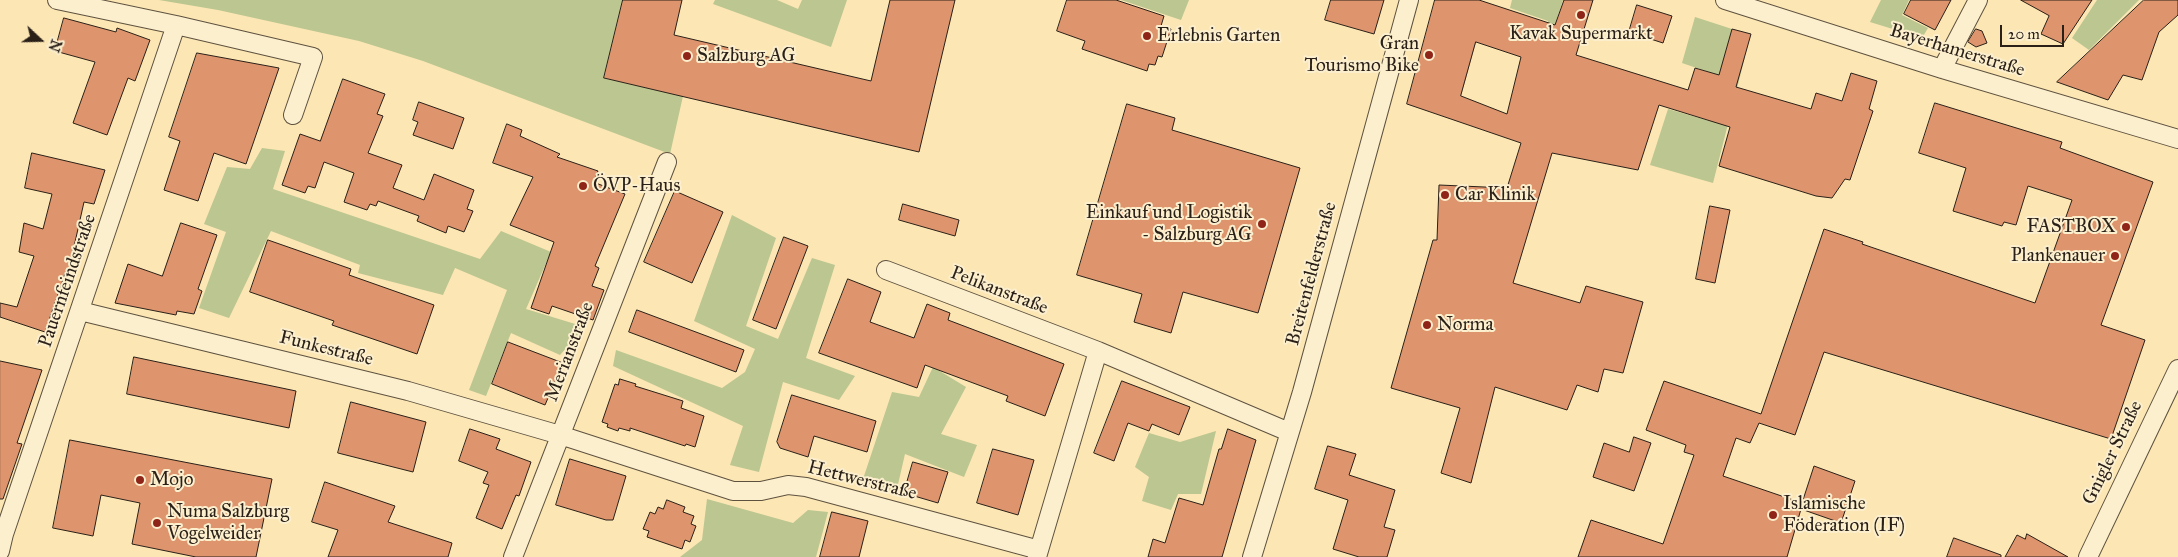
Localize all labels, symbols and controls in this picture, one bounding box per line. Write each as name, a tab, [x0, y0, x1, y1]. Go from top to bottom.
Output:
marker: Kavak Supermarkt	[1575, 9, 1587, 21]
north arrow	[15, 15, 65, 65]
scale bar	[2003, 15, 2067, 47]
street label: Bayerhamerstraße	[1887, 20, 2027, 82]
place label: Kavak Supermarkt	[1509, 23, 1653, 45]
place label: Erlebnis Garten	[1157, 25, 1280, 47]
text: 20 m	[2008, 25, 2040, 43]
marker: Erlebnis Garten	[1141, 30, 1153, 42]
place label: Gran Tourismo Bike	[1304, 33, 1419, 77]
text: N	[44, 37, 65, 54]
place label: Salzburg AG	[697, 45, 795, 67]
marker: Gran Tourismo Bike	[1423, 49, 1435, 61]
marker: Salzburg AG	[681, 50, 693, 62]
place label: ÖVP-Haus	[593, 175, 680, 197]
marker: ÖVP-Haus	[577, 180, 589, 192]
place label: Car Klinik	[1455, 184, 1535, 206]
marker: Car Klinik	[1439, 189, 1451, 201]
street label: Breitenfelderstraße	[1282, 200, 1342, 348]
place label: Einkauf und Logistik - Salzburg AG	[1086, 202, 1252, 246]
street label: Pauernfeindstraße	[34, 211, 102, 351]
place label: FASTBOX	[2026, 216, 2116, 238]
marker: Einkauf und Logistik - Salzburg AG	[1256, 218, 1268, 230]
marker: FASTBOX	[2120, 221, 2132, 233]
place label: Plankenauer	[2011, 245, 2105, 267]
marker: Plankenauer	[2109, 250, 2121, 262]
street label: Pelikanstraße	[947, 262, 1051, 320]
street label: Merianstraße	[541, 299, 599, 405]
place label: Norma	[1437, 314, 1494, 336]
marker: Norma	[1421, 319, 1433, 331]
street label: Funkestraße	[277, 326, 375, 372]
street label: Gnigler Straße	[2078, 397, 2148, 509]
street label: Hettwerstraße	[805, 456, 919, 506]
place label: Mojo	[150, 469, 193, 491]
marker: Mojo	[134, 474, 146, 486]
place label: Islamische Föderation (IF)	[1783, 493, 1905, 537]
place label: Numa Salzburg Vogelweider	[167, 501, 289, 545]
marker: Islamische Föderation (IF)	[1767, 509, 1779, 521]
marker: Numa Salzburg Vogelweider	[151, 517, 163, 529]

